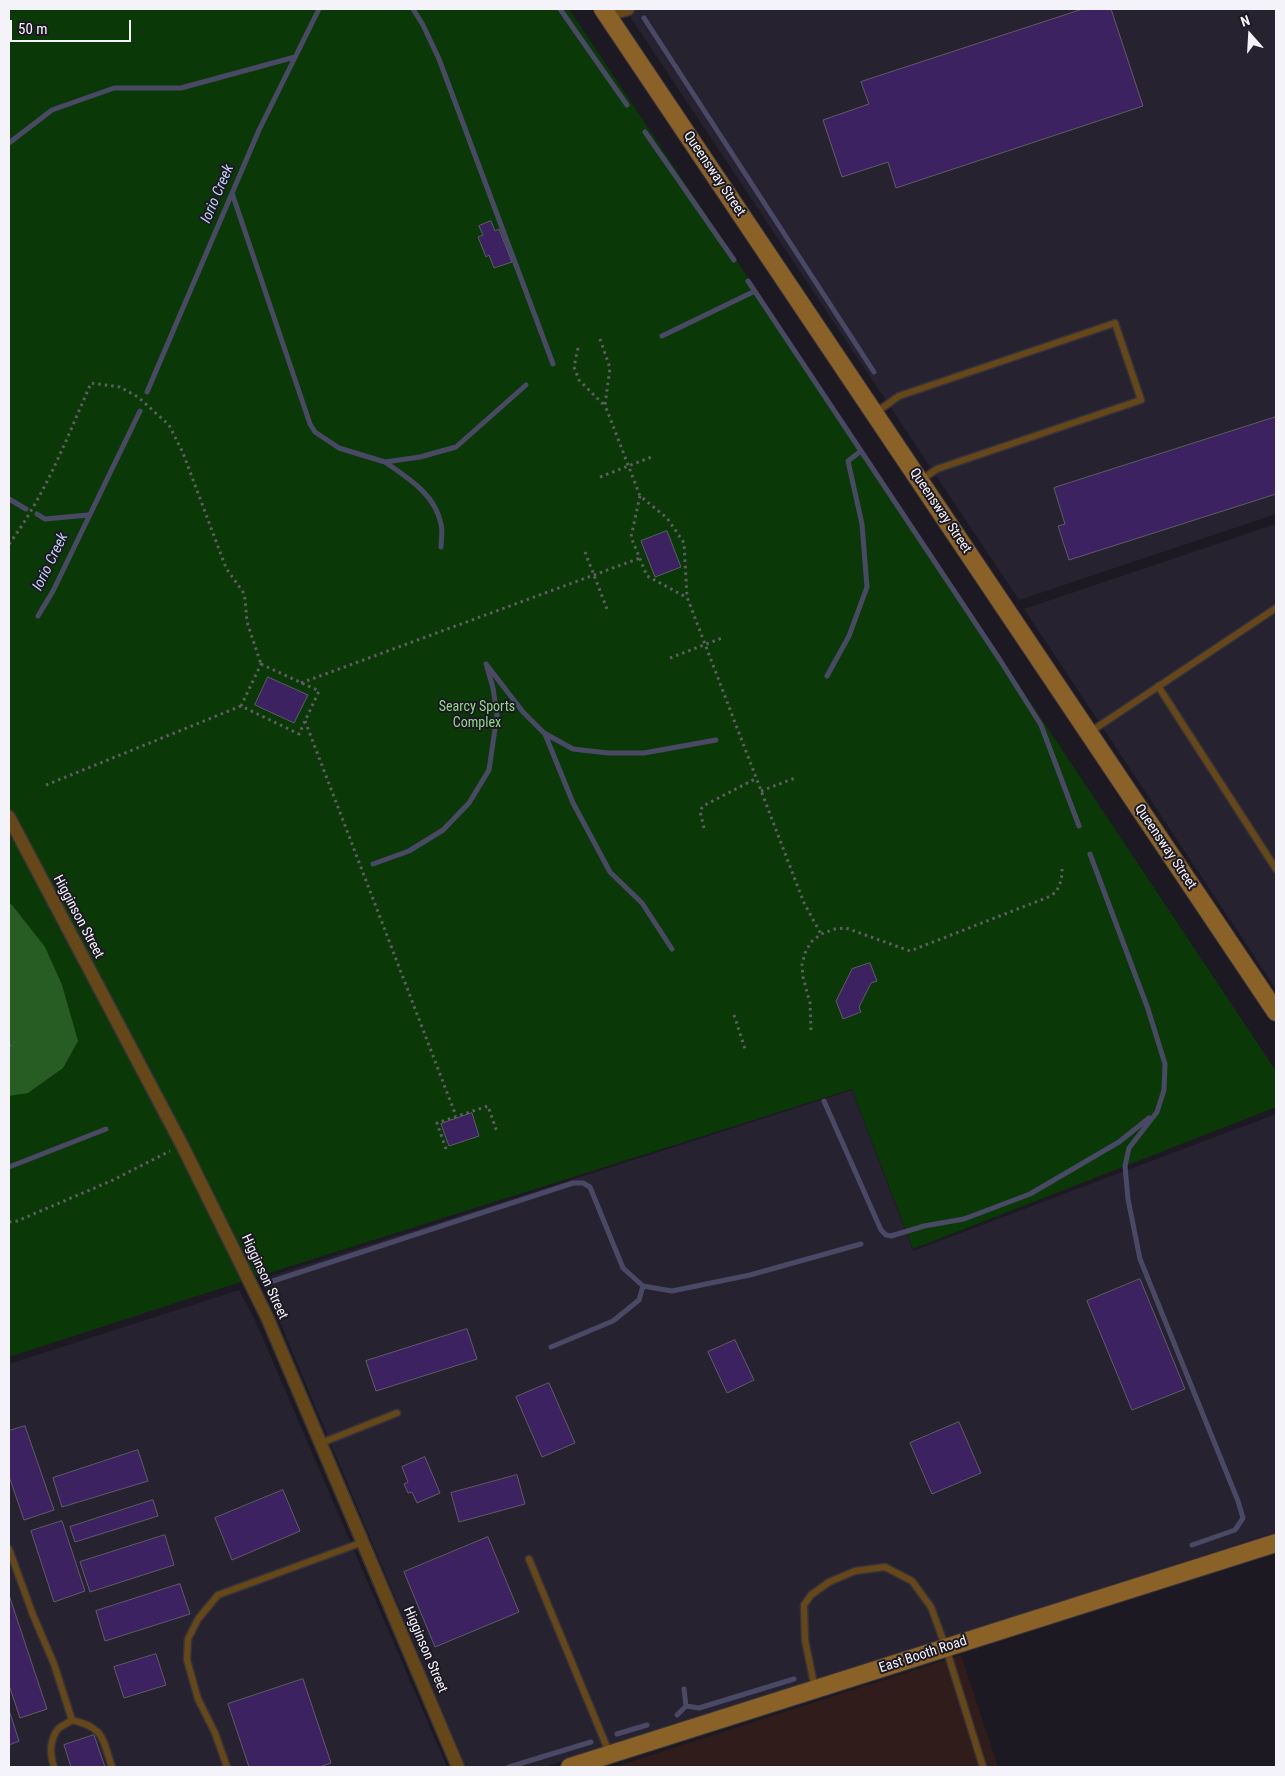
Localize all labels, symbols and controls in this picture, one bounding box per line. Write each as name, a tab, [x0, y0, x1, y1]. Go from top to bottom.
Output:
scale bar	[12, 10, 134, 42]
north arrow	[1225, 10, 1275, 60]
text: N	[1238, 12, 1252, 30]
text: 50 m	[18, 20, 48, 38]
street label: Queensway Street	[679, 128, 749, 220]
water label: Iorio Creek	[198, 162, 238, 226]
street label: Queensway Street	[905, 465, 975, 557]
water label: Iorio Creek	[29, 530, 73, 594]
park label: Searcy Sports Complex	[439, 699, 515, 732]
street label: Queensway Street	[1130, 801, 1200, 893]
street label: Higginson Street	[49, 872, 107, 962]
street label: Higginson Street	[237, 1232, 291, 1322]
street label: Higginson Street	[399, 1604, 451, 1696]
street label: East Booth Road	[877, 1633, 969, 1677]

